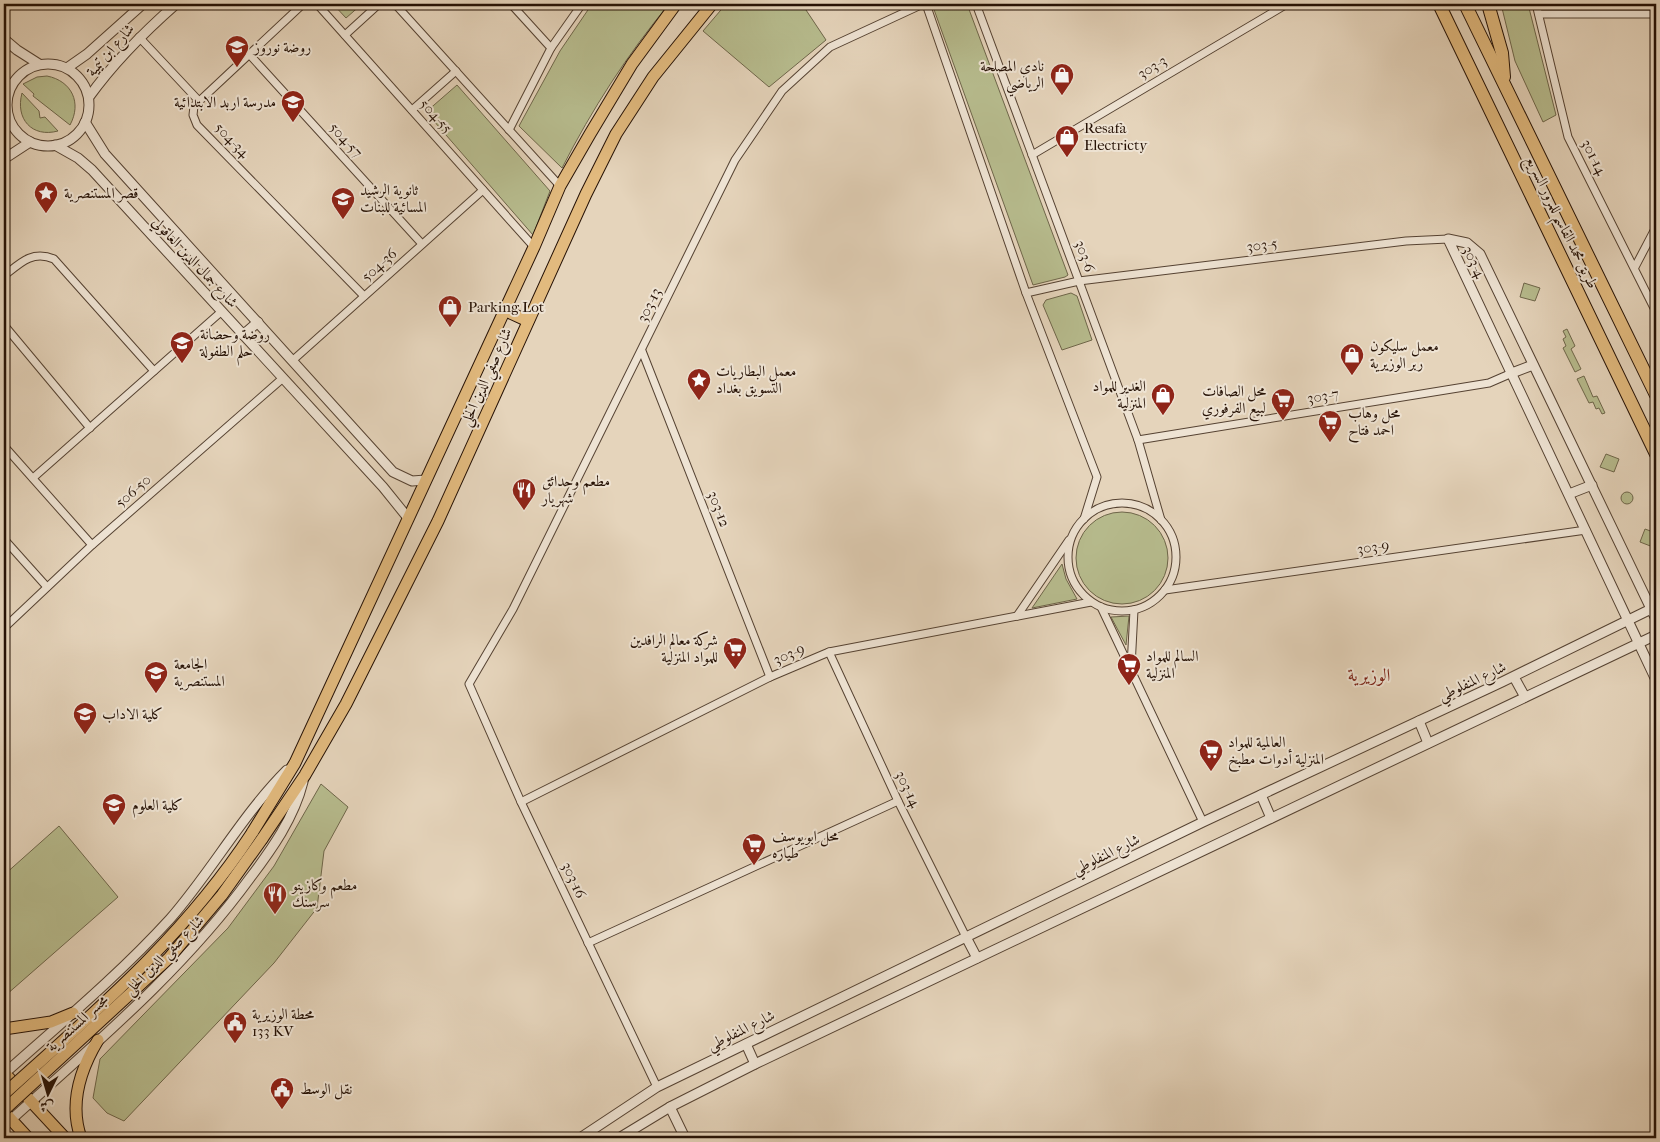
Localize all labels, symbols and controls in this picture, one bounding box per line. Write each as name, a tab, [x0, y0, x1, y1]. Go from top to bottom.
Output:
street label: شارع ابن تيمية	[82, 20, 141, 83]
school or university icon: روضة نوروز	[224, 34, 250, 68]
place label: روضة نوروز	[252, 38, 311, 56]
street label: 303-3	[1134, 51, 1170, 83]
place label: نادي المصلحة الرياضي	[980, 57, 1044, 97]
shop icon: نادي المصلحة الرياضي	[1049, 62, 1075, 96]
school or university icon: مدرسة اربد الابتدائية	[280, 89, 306, 123]
place label: مدرسة اربد الابتدائية	[174, 93, 276, 111]
street label: 504-55	[416, 95, 456, 137]
street label: 504-34	[211, 119, 254, 162]
street label: 504-57	[326, 119, 366, 161]
place label: Resafa Electricty	[1084, 119, 1148, 154]
shop icon: Resafa Electricty	[1054, 124, 1080, 158]
street label: 301-14	[1577, 136, 1611, 179]
street label: طريق محمد القاسم للمرور السريع	[1517, 153, 1602, 294]
place icon: قصر المستنصرية	[33, 180, 59, 214]
place label: ثانوية الرشيد المسائية للبنات	[360, 181, 427, 216]
place label: قصر المستنصرية	[64, 184, 138, 203]
school or university icon: ثانوية الرشيد المسائية للبنات	[330, 186, 356, 220]
street label: شارع جمال الدين العاقولي	[145, 213, 242, 314]
street label: 303-5	[1246, 234, 1278, 256]
street label: 303-6	[1071, 238, 1099, 275]
street label: 303-4	[1459, 243, 1490, 282]
street label: 504-36	[358, 244, 401, 286]
street label: 303-13	[633, 285, 665, 325]
shop icon: Parking Lot	[437, 294, 463, 328]
place label: Parking Lot	[468, 298, 545, 316]
place label: روضة وحضانة حلم الطفولة	[199, 325, 270, 366]
street label: شارع صفي الدين الحلي	[456, 325, 520, 431]
school or university icon: روضة وحضانة حلم الطفولة	[169, 330, 195, 364]
place label: معمل سليكون ربر الوزيرية	[1370, 337, 1439, 372]
shop icon: معمل سليكون ربر الوزيرية	[1339, 342, 1365, 376]
place label: معمل البطاريات التسويق بغداد	[716, 362, 796, 397]
place icon: معمل البطاريات التسويق بغداد	[686, 367, 712, 401]
place label: الغدير للمواد المنزلية	[1092, 377, 1146, 412]
shop icon: الغدير للمواد المنزلية	[1150, 382, 1176, 416]
place label: محل الصافات لبيع الفرفوري	[1202, 382, 1266, 422]
street label: 303-7	[1306, 385, 1340, 407]
supermarket icon: محل الصافات لبيع الفرفوري	[1270, 387, 1296, 421]
place label: محل وهاب احمد فتاح	[1348, 404, 1400, 443]
supermarket icon: محل وهاب احمد فتاح	[1317, 409, 1343, 443]
street label: 506-50	[111, 471, 155, 511]
place label: مطعم وحدائق شهريار	[540, 472, 610, 508]
restaurant icon: مطعم وحدائق شهريار	[511, 477, 537, 511]
street label: 303-12	[704, 488, 734, 530]
street label: 303-9	[1356, 536, 1390, 558]
place label: شركة معالم الرافدين للمواد المنزلية	[630, 631, 718, 666]
supermarket icon: شركة معالم الرافدين للمواد المنزلية	[722, 636, 748, 670]
street label: 303-9	[771, 639, 808, 669]
place label: السالم للمواد المنزلية	[1146, 647, 1198, 682]
supermarket icon: السالم للمواد المنزلية	[1116, 652, 1142, 686]
place label: الجامعة المستنصرية	[174, 655, 225, 691]
street label: شارع المنفلوطي	[1435, 657, 1511, 709]
school or university icon: الجامعة المستنصرية	[143, 660, 169, 694]
district label: الوزيرية	[1348, 665, 1391, 686]
school or university icon: كلية الاداب	[72, 701, 98, 735]
place label: كلية الاداب	[102, 705, 163, 723]
place label: العالمية للمواد المنزلية أدوات مطبخ	[1228, 733, 1324, 773]
supermarket icon: العالمية للمواد المنزلية أدوات مطبخ	[1198, 738, 1224, 772]
street label: 303-14	[891, 768, 925, 811]
school or university icon: كلية العلوم	[101, 792, 127, 826]
place label: كلية العلوم	[132, 796, 183, 818]
place label: محل ابويوسف طياره	[772, 827, 839, 862]
street label: شارع المنفلوطي	[1069, 830, 1145, 883]
supermarket icon: محل ابويوسف طياره	[741, 832, 767, 866]
street label: 303-16	[558, 859, 591, 902]
place label: مطعم وكازينو سرسنك	[290, 876, 357, 912]
restaurant icon: مطعم وكازينو سرسنك	[262, 881, 288, 915]
street label: شارع صفي الدين الحلي	[120, 911, 211, 1002]
street label: مجسر المستنصرية	[42, 991, 112, 1056]
place label: محطة الوزيرية 133 KV	[252, 1005, 314, 1040]
street label: شارع المنفلوطي	[704, 1006, 780, 1059]
public building icon: محطة الوزيرية 133 KV	[222, 1010, 248, 1044]
north arrow	[22, 1070, 72, 1120]
public building icon: نقل الوسط	[269, 1076, 295, 1110]
place label: نقل الوسط	[300, 1080, 352, 1100]
text: ش	[39, 1097, 55, 1116]

